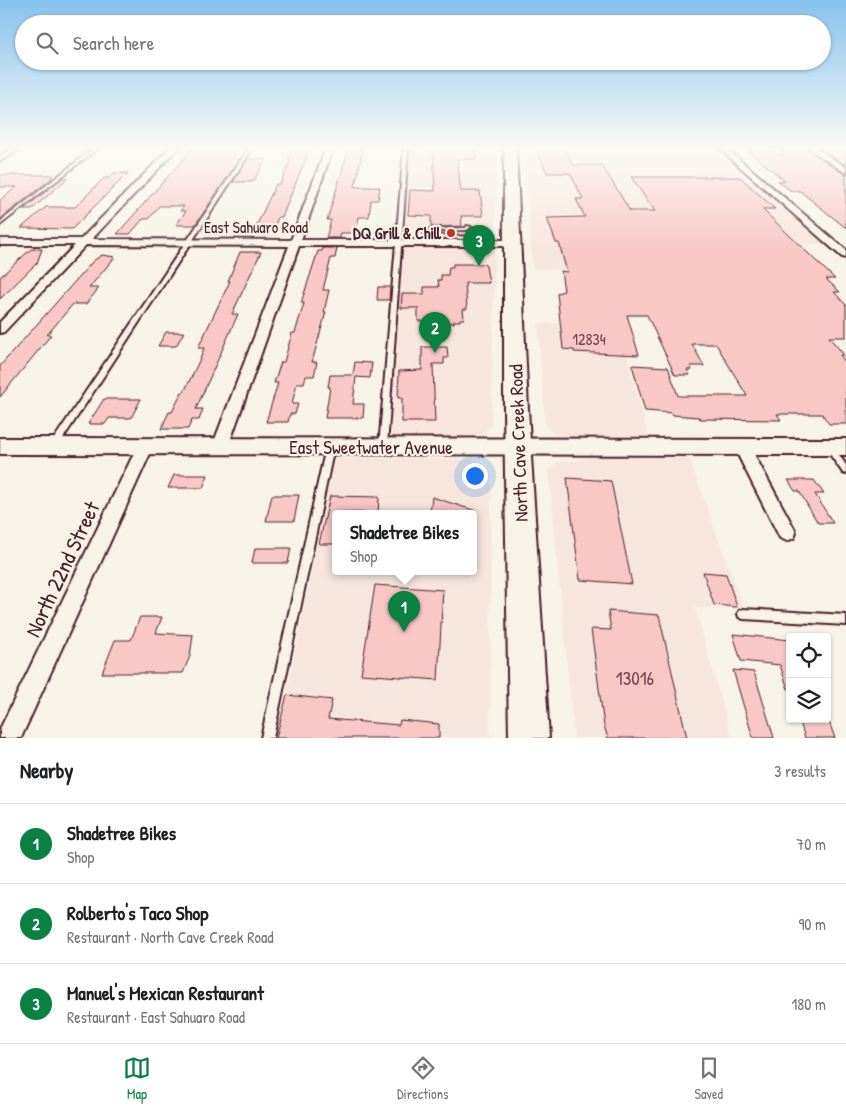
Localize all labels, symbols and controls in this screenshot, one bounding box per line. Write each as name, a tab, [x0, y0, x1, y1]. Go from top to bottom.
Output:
search box	[15, 15, 831, 70]
icon: search	[33, 29, 61, 57]
text: Search here	[73, 30, 154, 56]
street label: East Sahuaro Road	[204, 216, 308, 238]
place label: DQ Grill & Chill	[353, 222, 442, 244]
pin: 3	[463, 225, 495, 266]
marker: DQ Grill & Chill	[445, 227, 457, 239]
pin: 2	[419, 312, 451, 353]
house number: 12834	[572, 328, 606, 350]
street label: North Cave Creek Road	[502, 363, 534, 522]
street label: East Sweetwater Avenue	[289, 434, 453, 460]
your location	[462, 463, 488, 489]
street label: North 22nd Street	[17, 496, 107, 642]
popup	[332, 510, 477, 575]
text: Shadetree Bikes	[350, 519, 459, 545]
text: Shop	[350, 545, 377, 567]
pin: 1	[388, 591, 420, 632]
map controls	[786, 633, 831, 723]
button: locate	[786, 633, 831, 678]
house number: 13016	[616, 665, 654, 691]
button: layers	[786, 678, 831, 723]
text: Nearby	[20, 756, 73, 785]
text: 3 results	[774, 760, 826, 782]
text: Shadetree Bikes	[67, 820, 176, 846]
text: 1	[33, 833, 39, 855]
text: 70 m	[796, 833, 826, 855]
text: Shop	[67, 846, 94, 868]
text: Rolberto's Taco Shop	[67, 900, 208, 926]
text: 2	[32, 913, 40, 935]
text: 90 m	[798, 913, 826, 935]
text: Restaurant · North Cave Creek Road	[67, 926, 273, 948]
text: Manuel's Mexican Restaurant	[67, 980, 264, 1006]
text: 3	[32, 993, 40, 1015]
text: 180 m	[792, 993, 826, 1015]
text: Restaurant · East Sahuaro Road	[67, 1006, 245, 1028]
tab: Map	[123, 1054, 151, 1103]
tab: Directions	[397, 1054, 448, 1103]
tab: Saved	[694, 1054, 723, 1103]

